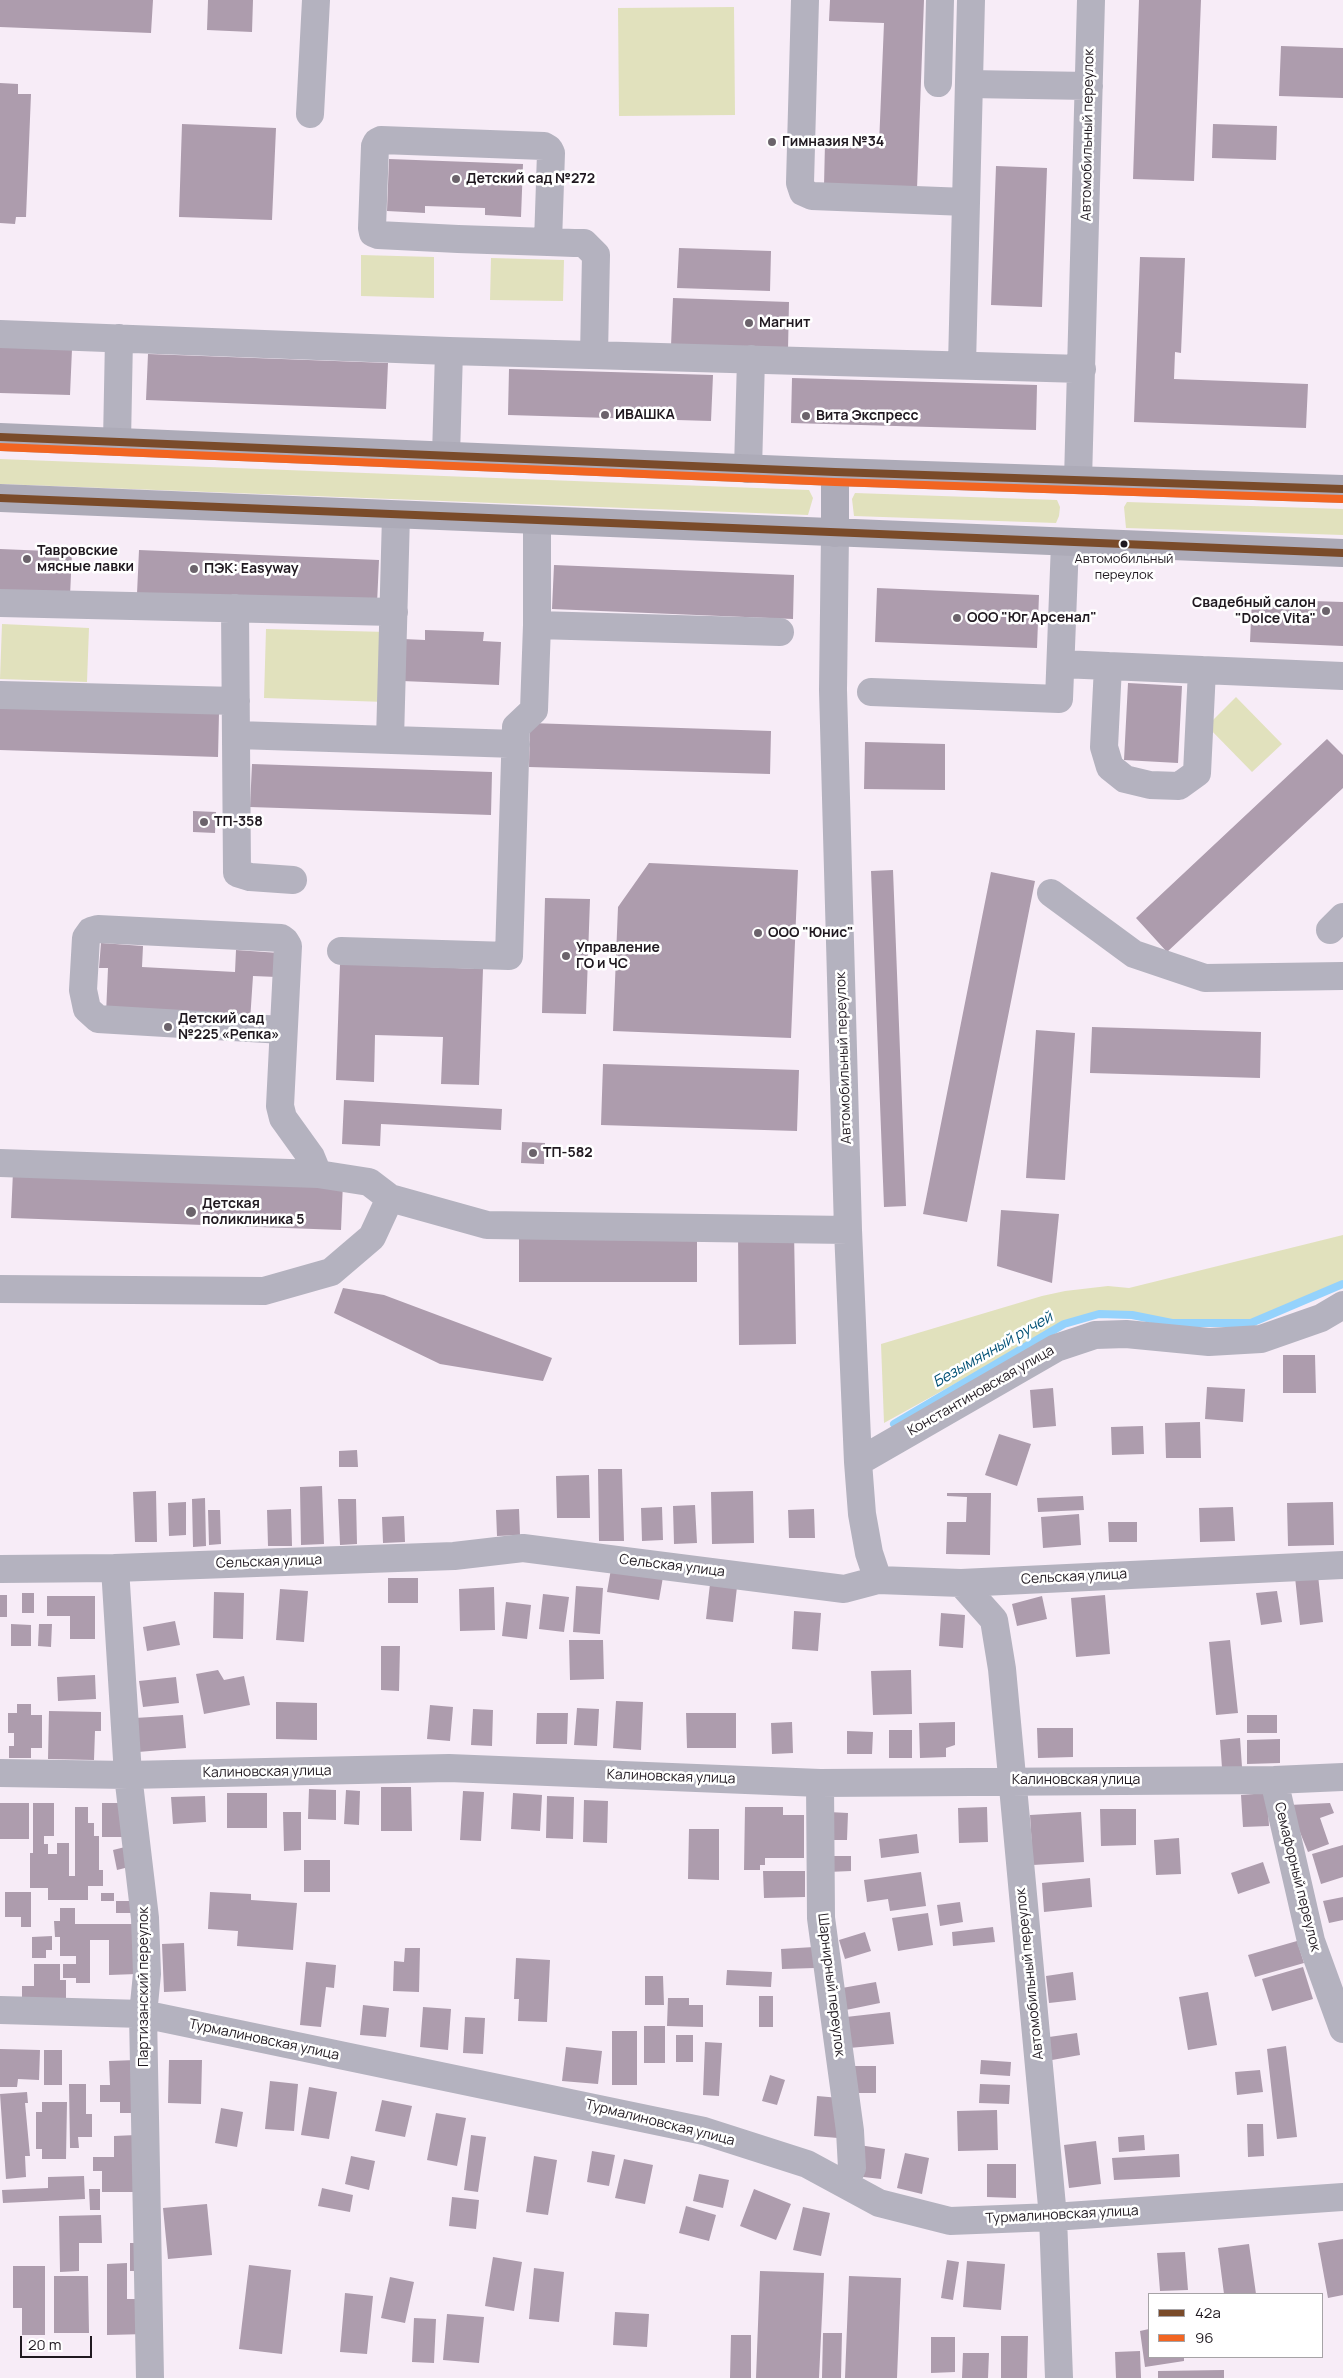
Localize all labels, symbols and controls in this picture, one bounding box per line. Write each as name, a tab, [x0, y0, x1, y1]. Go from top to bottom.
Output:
street label: Автомобильный переулок	[1078, 49, 1098, 221]
place label: Гимназия №34	[782, 134, 884, 150]
marker: Гимназия №34	[766, 136, 778, 148]
place label: Детский сад №272	[466, 171, 595, 187]
marker: Детский сад №272	[450, 173, 462, 185]
place label: Магнит	[759, 315, 810, 331]
marker: Магнит	[743, 317, 755, 329]
place label: ИВАШКА	[615, 407, 675, 423]
place label: Вита Экспресс	[816, 408, 918, 424]
marker: ИВАШКА	[599, 409, 611, 421]
marker: Вита Экспресс	[800, 410, 812, 422]
marker: Автомобильный переулок	[1119, 539, 1129, 549]
place label: Тавровские мясные лавки	[37, 543, 134, 576]
place label: Автомобильный переулок	[1074, 551, 1174, 582]
marker: Тавровские мясные лавки	[21, 553, 33, 565]
place label: ПЭК: Easyway	[204, 561, 299, 577]
marker: ПЭК: Easyway	[188, 563, 200, 575]
place label: Свадебный салон "Dolce Vita"	[1192, 595, 1316, 628]
marker: Свадебный салон "Dolce Vita"	[1320, 605, 1332, 617]
place label: ООО "Юг Арсенал"	[967, 610, 1097, 626]
marker: ООО "Юг Арсенал"	[951, 612, 963, 624]
place label: ТП-358	[214, 814, 263, 830]
marker: ТП-358	[198, 816, 210, 828]
place label: ООО "Юнис"	[768, 925, 854, 941]
marker: ООО "Юнис"	[752, 927, 764, 939]
place label: Управление ГО и ЧС	[576, 940, 660, 972]
marker: Управление ГО и ЧС	[560, 950, 572, 962]
street label: Автомобильный переулок	[833, 972, 855, 1144]
place label: Детский сад №225 «Репка»	[178, 1011, 279, 1044]
marker: Детский сад №225 «Репка»	[162, 1021, 174, 1033]
place label: ТП-582	[543, 1145, 593, 1161]
marker: ТП-582	[527, 1147, 539, 1159]
place label: Детская поликлиника 5	[202, 1196, 304, 1228]
marker: Детская поликлиника 5	[184, 1205, 198, 1219]
water label: Безымянный ручей	[930, 1308, 1056, 1392]
street label: Константиновская улица	[905, 1342, 1057, 1440]
street label: Сельская улица	[618, 1551, 726, 1581]
street label: Сельская улица	[216, 1552, 322, 1572]
street label: Сельская улица	[1020, 1566, 1128, 1588]
street label: Калиновская улица	[203, 1762, 331, 1782]
street label: Калиновская улица	[606, 1766, 736, 1788]
street label: Калиновская улица	[1012, 1772, 1140, 1788]
street label: Семафорный переулок	[1270, 1801, 1324, 1953]
street label: Автомобильный переулок	[1013, 1887, 1047, 2061]
street label: Партизанский переулок	[136, 1907, 152, 2067]
street label: Шарнирный переулок	[814, 1912, 848, 2058]
street label: Турмалиновская улица	[187, 2016, 341, 2064]
street label: Турмалиновская улица	[584, 2096, 736, 2150]
street label: Турмалиновская улица	[985, 2203, 1139, 2227]
legend	[1148, 2293, 1323, 2358]
text: 42a	[1195, 2302, 1221, 2323]
scale bar	[22, 2326, 95, 2358]
text: 96	[1195, 2327, 1214, 2348]
text: 20 m	[28, 2334, 61, 2355]

